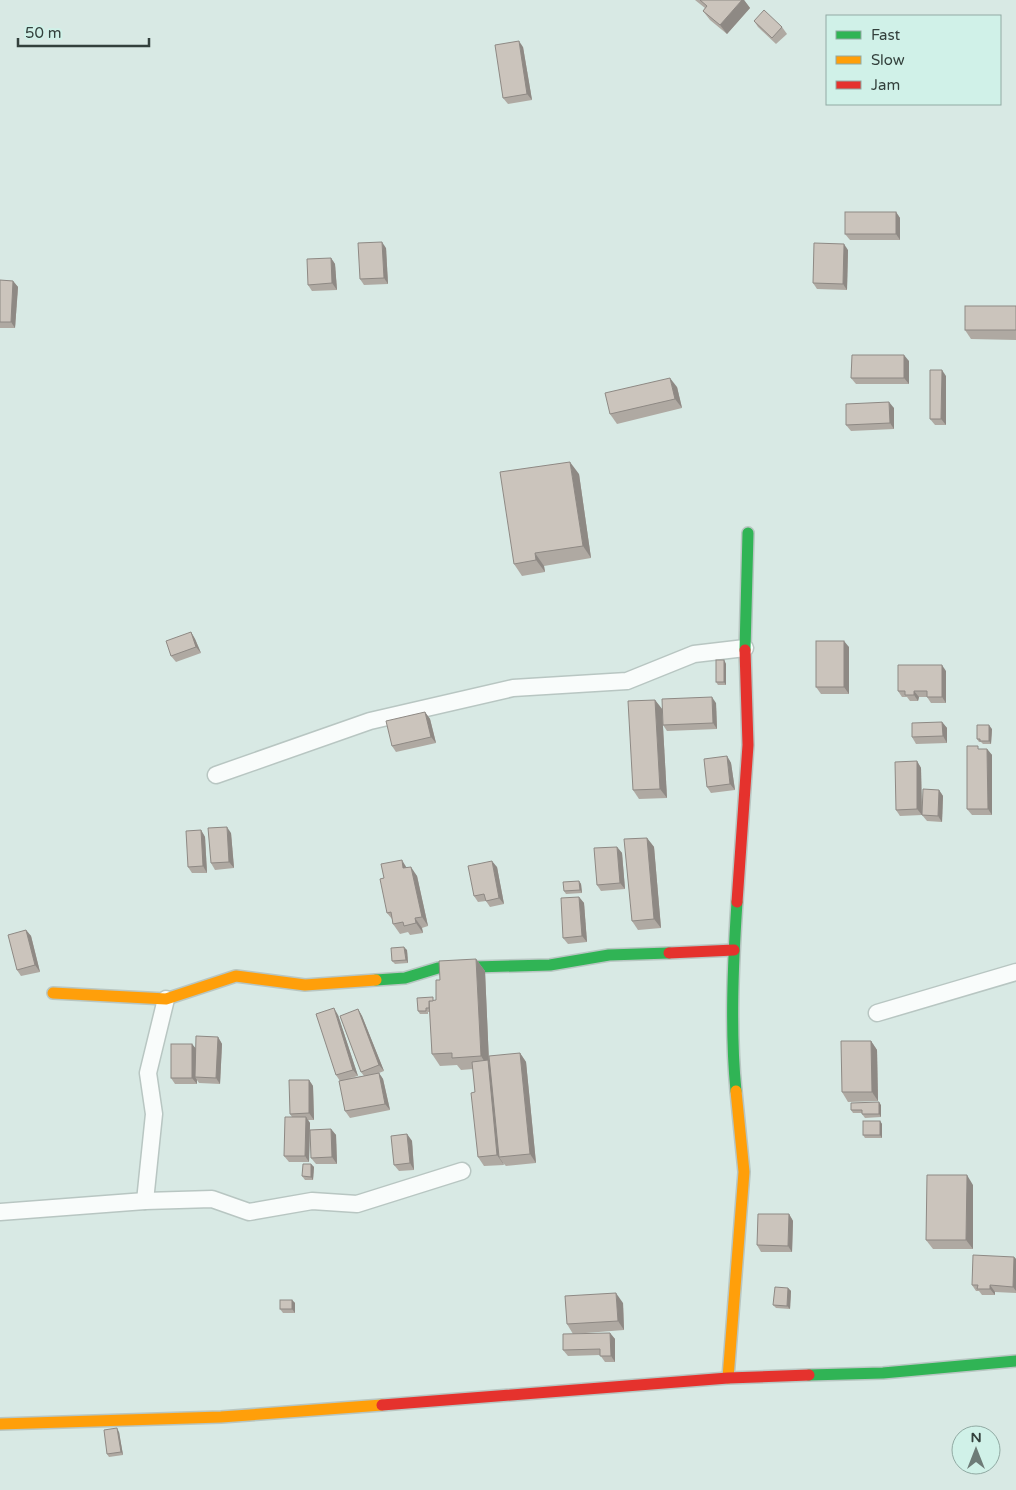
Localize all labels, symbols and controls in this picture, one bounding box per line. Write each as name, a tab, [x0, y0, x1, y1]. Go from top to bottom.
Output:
scale bar	[18, 15, 149, 47]
legend	[826, 15, 1001, 105]
text: 50 m	[25, 24, 62, 42]
text: Fast	[871, 26, 901, 44]
text: Slow	[871, 51, 905, 69]
text: Jam	[871, 76, 900, 94]
north arrow	[951, 1425, 1001, 1475]
text: N	[970, 1429, 982, 1446]

